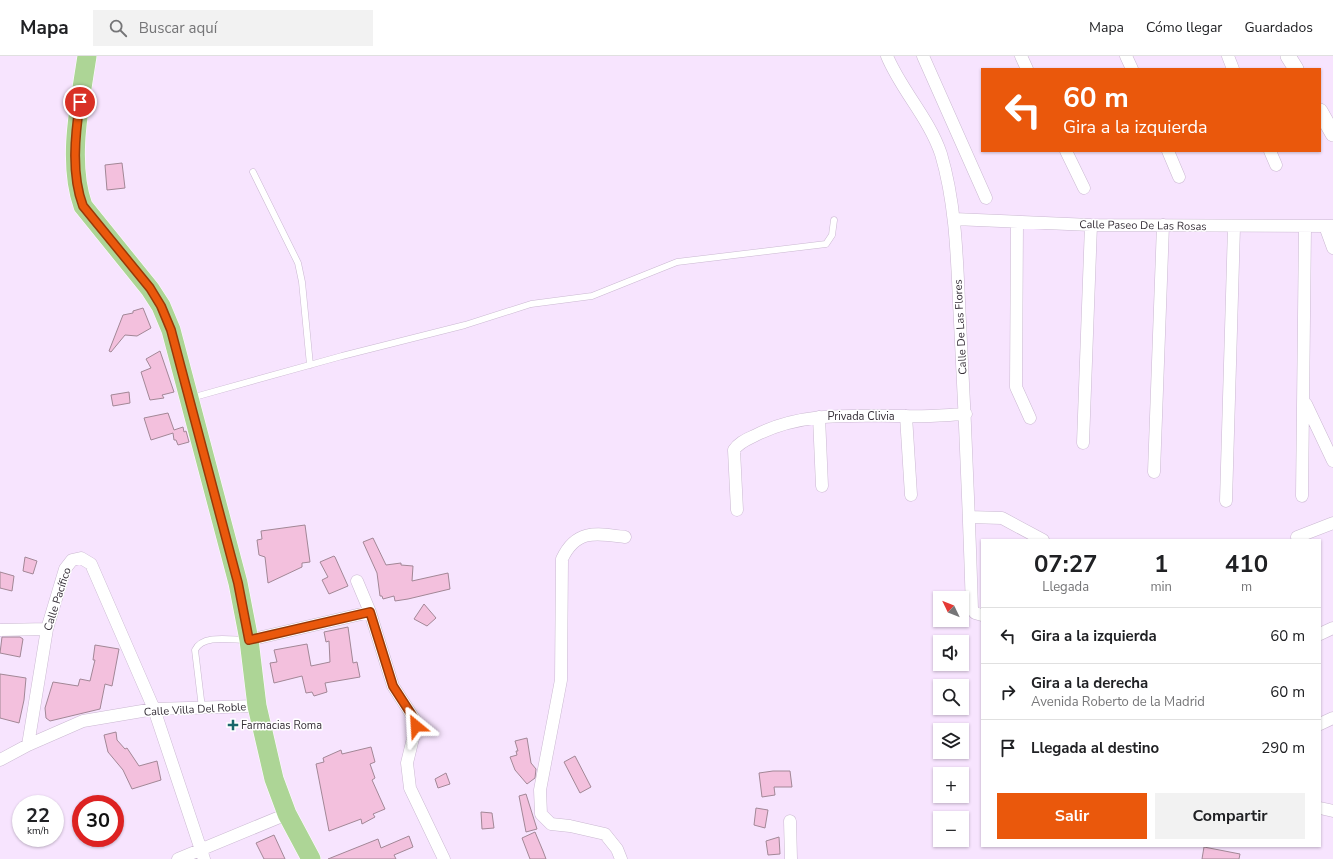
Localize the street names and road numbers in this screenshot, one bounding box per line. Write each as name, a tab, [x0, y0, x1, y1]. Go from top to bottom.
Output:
street label: Calle Paseo De Las Rosas	[1079, 217, 1207, 234]
street label: Calle De Las Flores	[951, 279, 970, 375]
street label: Privada Clivia	[827, 409, 895, 424]
street label: Calle Pacífico	[40, 566, 75, 633]
street label: Calle Villa Del Roble	[144, 699, 247, 720]

